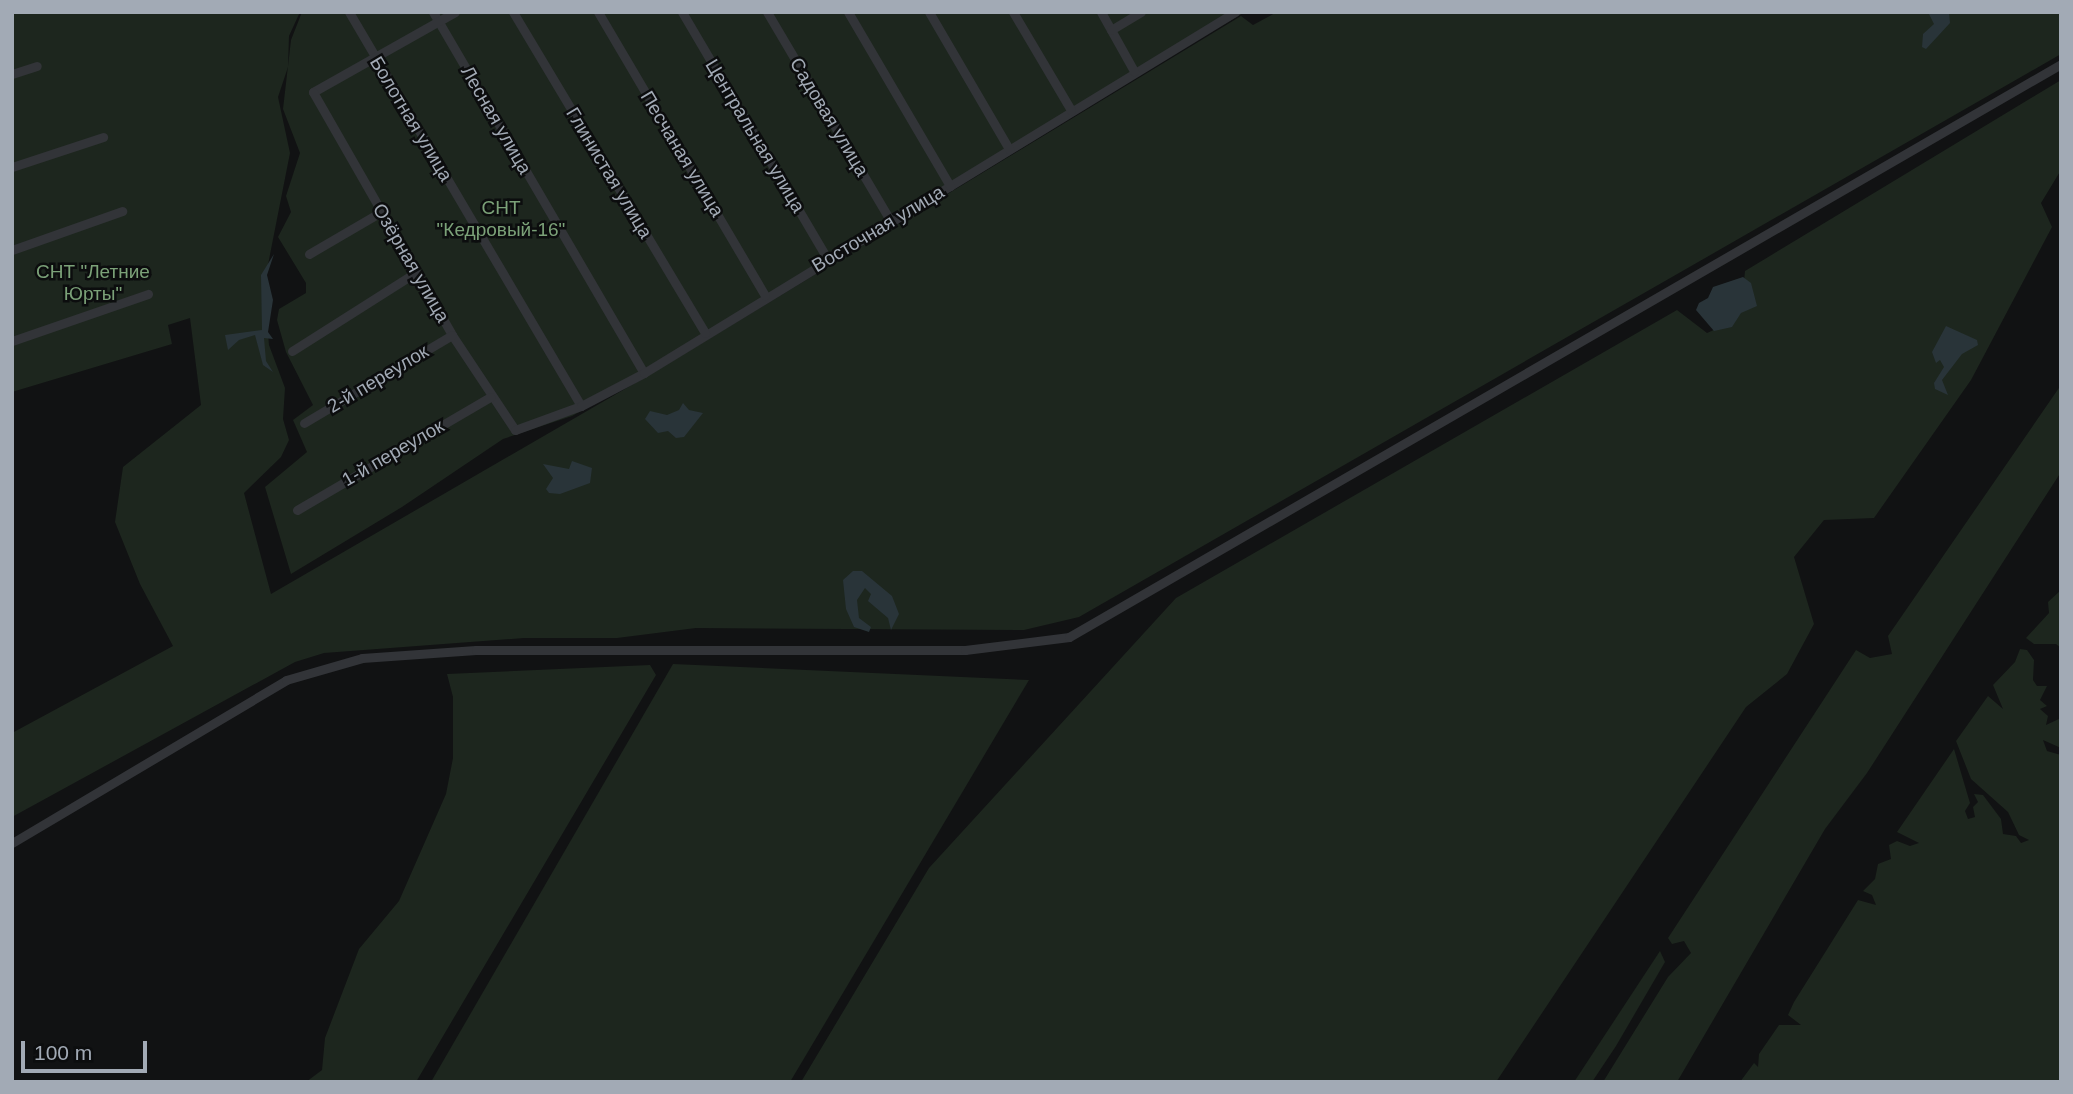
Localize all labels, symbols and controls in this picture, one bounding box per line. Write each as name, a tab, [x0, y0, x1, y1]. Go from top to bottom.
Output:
street label: Болотная улица	[365, 52, 457, 186]
street label: Садовая улица	[785, 54, 873, 180]
street label: Центральная улица	[700, 55, 810, 217]
street label: Лесная улица	[456, 62, 536, 178]
street label: Песчаная улица	[635, 87, 729, 221]
street label: Глинистая улица	[561, 104, 657, 242]
street label: Восточная улица	[808, 181, 948, 277]
park label: СНТ "Кедровый-16"	[437, 197, 565, 241]
street label: Озёрная улица	[368, 200, 454, 326]
park label: СНТ "Летние Юрты"	[36, 261, 150, 305]
street label: 2-й переулок	[323, 340, 433, 418]
street label: 1-й переулок	[338, 415, 448, 491]
scale bar	[24, 1028, 150, 1072]
text: 100 m	[34, 1041, 92, 1064]

